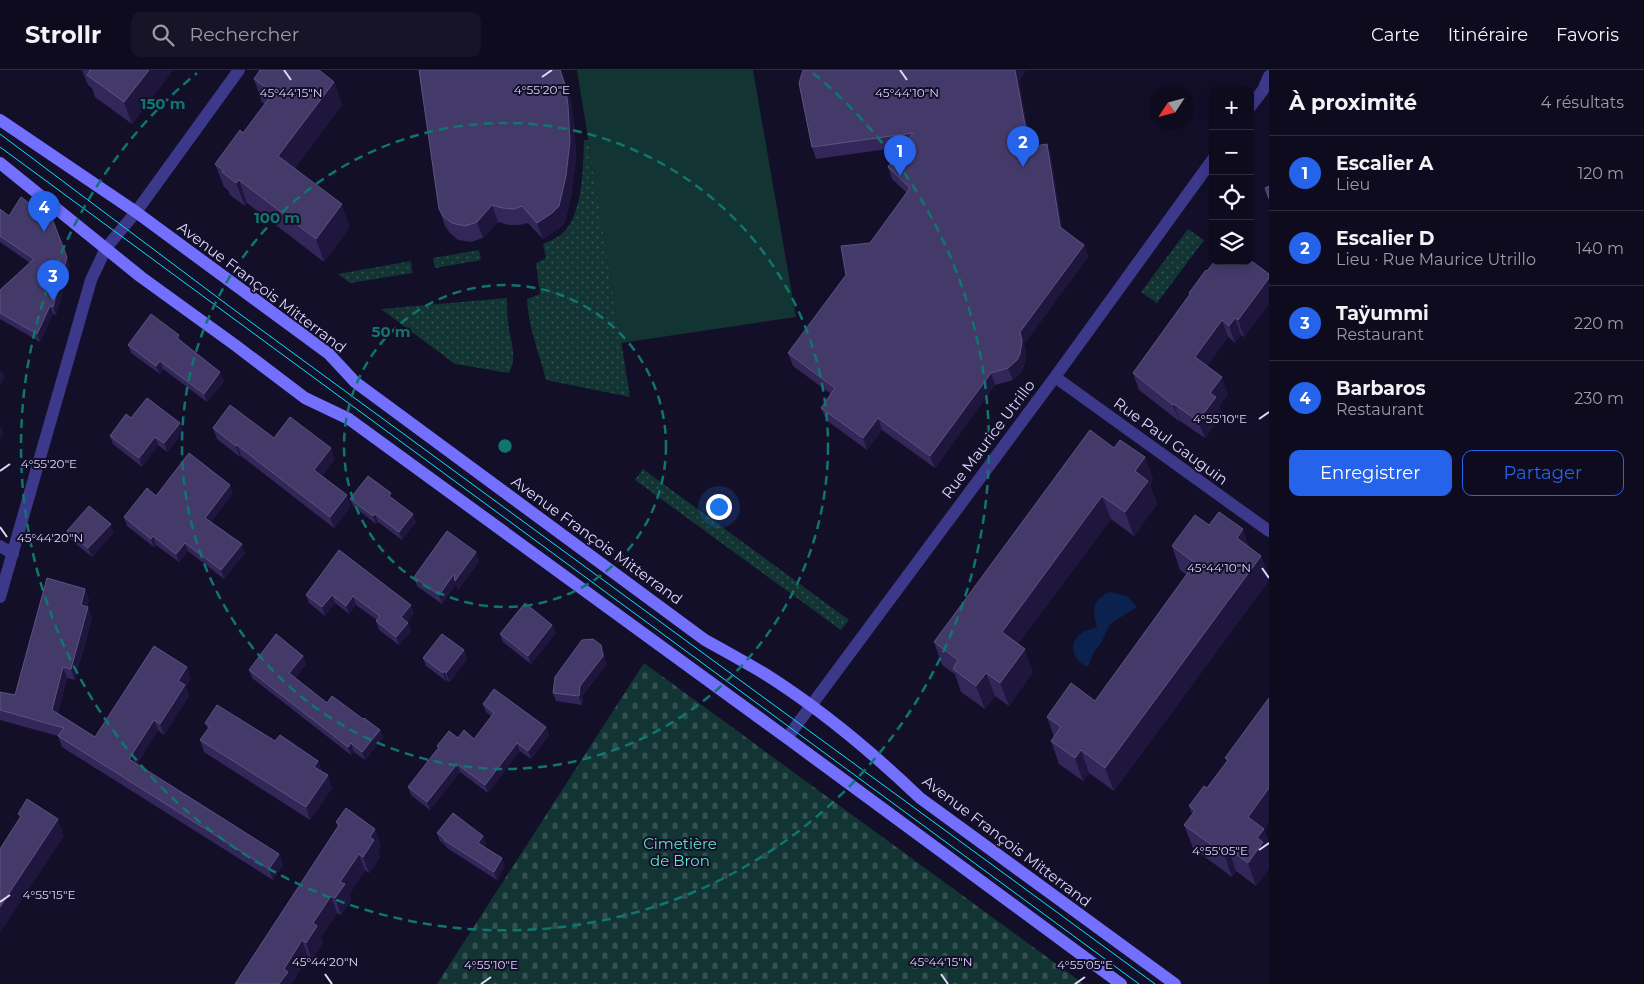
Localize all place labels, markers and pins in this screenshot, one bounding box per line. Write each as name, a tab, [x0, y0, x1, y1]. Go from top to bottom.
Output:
pin: 2	[1007, 126, 1039, 167]
pin: 1	[884, 135, 916, 176]
pin: 4	[28, 191, 60, 232]
pin: 3	[37, 260, 69, 301]
centre of rings	[496, 437, 514, 455]

